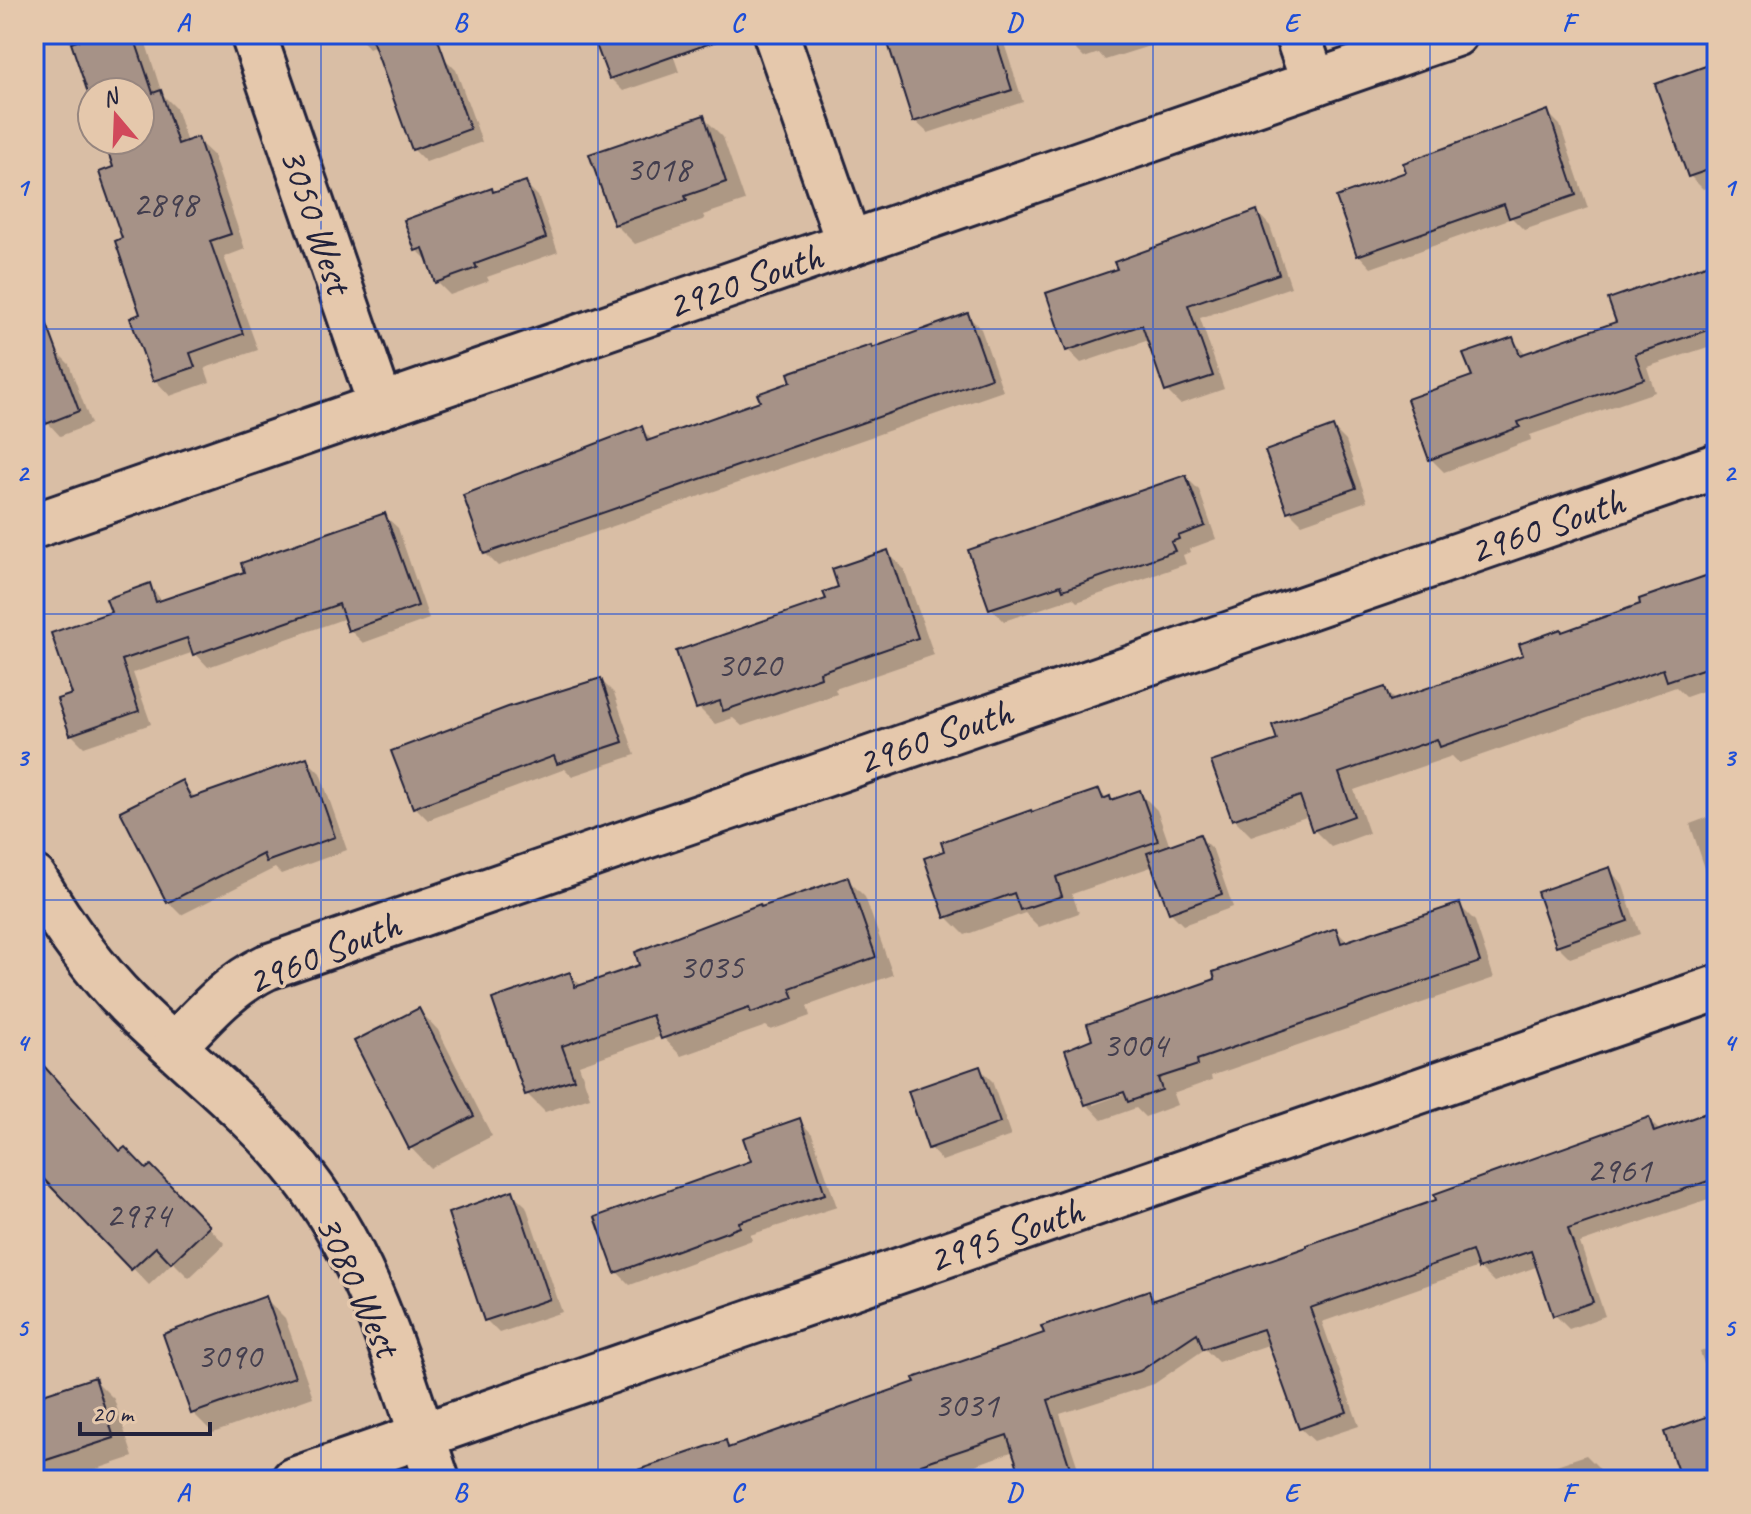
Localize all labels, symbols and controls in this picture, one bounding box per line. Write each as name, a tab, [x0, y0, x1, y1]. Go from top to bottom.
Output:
text: A	[176, 6, 191, 39]
text: B	[453, 6, 469, 39]
text: C	[731, 6, 747, 39]
text: D	[1006, 6, 1024, 39]
text: E	[1284, 6, 1302, 39]
text: F	[1562, 6, 1580, 39]
north arrow	[76, 76, 156, 156]
text: N	[99, 81, 124, 113]
street label: 3050 West	[268, 141, 365, 303]
house number: 3018	[626, 146, 694, 192]
text: 1	[16, 171, 31, 204]
text: 1	[1723, 171, 1738, 204]
house number: 2898	[133, 181, 201, 227]
street label: 2920 South	[660, 230, 830, 331]
text: 2	[16, 456, 30, 489]
text: 2	[1723, 456, 1737, 489]
street label: 2960 South	[1462, 475, 1632, 576]
house number: 3020	[717, 642, 784, 688]
street label: 2960 South	[850, 686, 1020, 787]
text: 3	[16, 741, 30, 774]
text: 3	[1723, 741, 1737, 774]
street label: 2960 South	[239, 899, 409, 1006]
house number: 3035	[679, 944, 745, 990]
house number: 3004	[1103, 1022, 1171, 1068]
text: 4	[16, 1026, 31, 1059]
text: 4	[1723, 1026, 1738, 1059]
house number: 2961	[1587, 1147, 1653, 1193]
street label: 2995 South	[921, 1184, 1091, 1285]
house number: 2974	[106, 1192, 174, 1238]
street label: 3080 West	[304, 1207, 414, 1368]
text: 5	[16, 1311, 30, 1344]
text: 5	[1723, 1311, 1737, 1344]
house number: 3090	[197, 1333, 264, 1379]
house number: 3031	[934, 1382, 1000, 1428]
scale bar	[80, 1386, 210, 1436]
text: 20 m	[92, 1399, 135, 1429]
text: A	[176, 1476, 191, 1509]
text: B	[453, 1476, 469, 1509]
text: C	[731, 1476, 747, 1509]
text: D	[1006, 1476, 1024, 1509]
text: E	[1284, 1476, 1302, 1509]
text: F	[1562, 1476, 1580, 1509]

